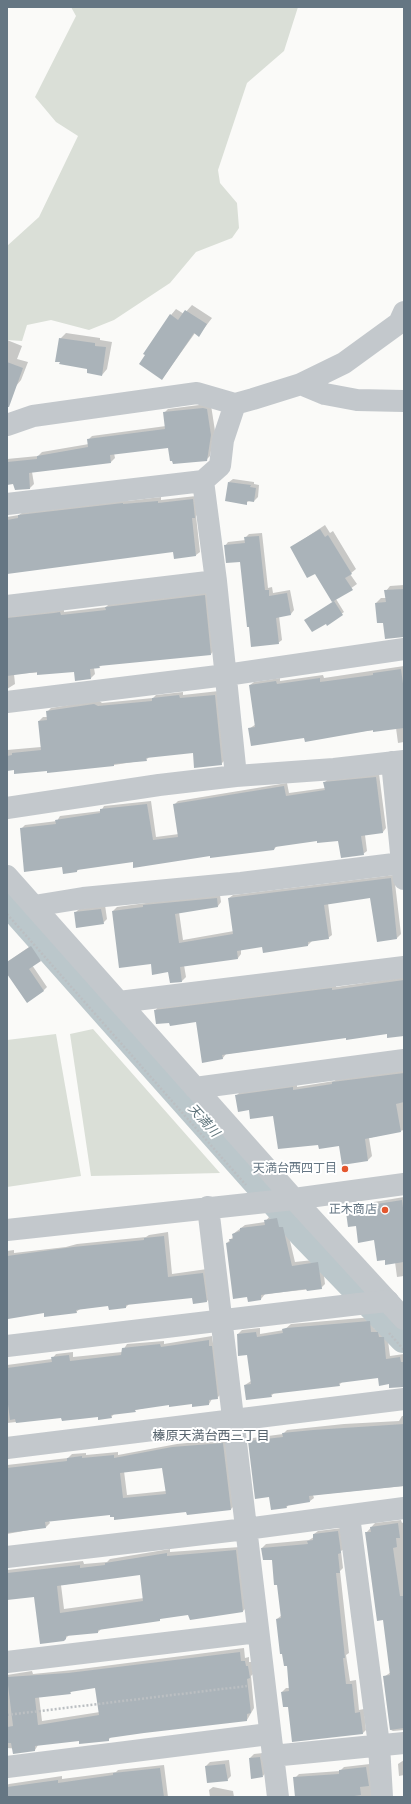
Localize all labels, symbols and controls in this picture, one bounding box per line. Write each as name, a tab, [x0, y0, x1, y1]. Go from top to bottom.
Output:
water label: 天満川	[184, 1101, 222, 1141]
place label: 天満台西四丁目	[253, 1162, 337, 1176]
marker: 天満台西四丁目	[340, 1164, 350, 1174]
place label: 正木商店	[329, 1203, 377, 1217]
marker: 正木商店	[380, 1205, 390, 1215]
district label: 榛原天満台西三丁目	[153, 1429, 269, 1445]

